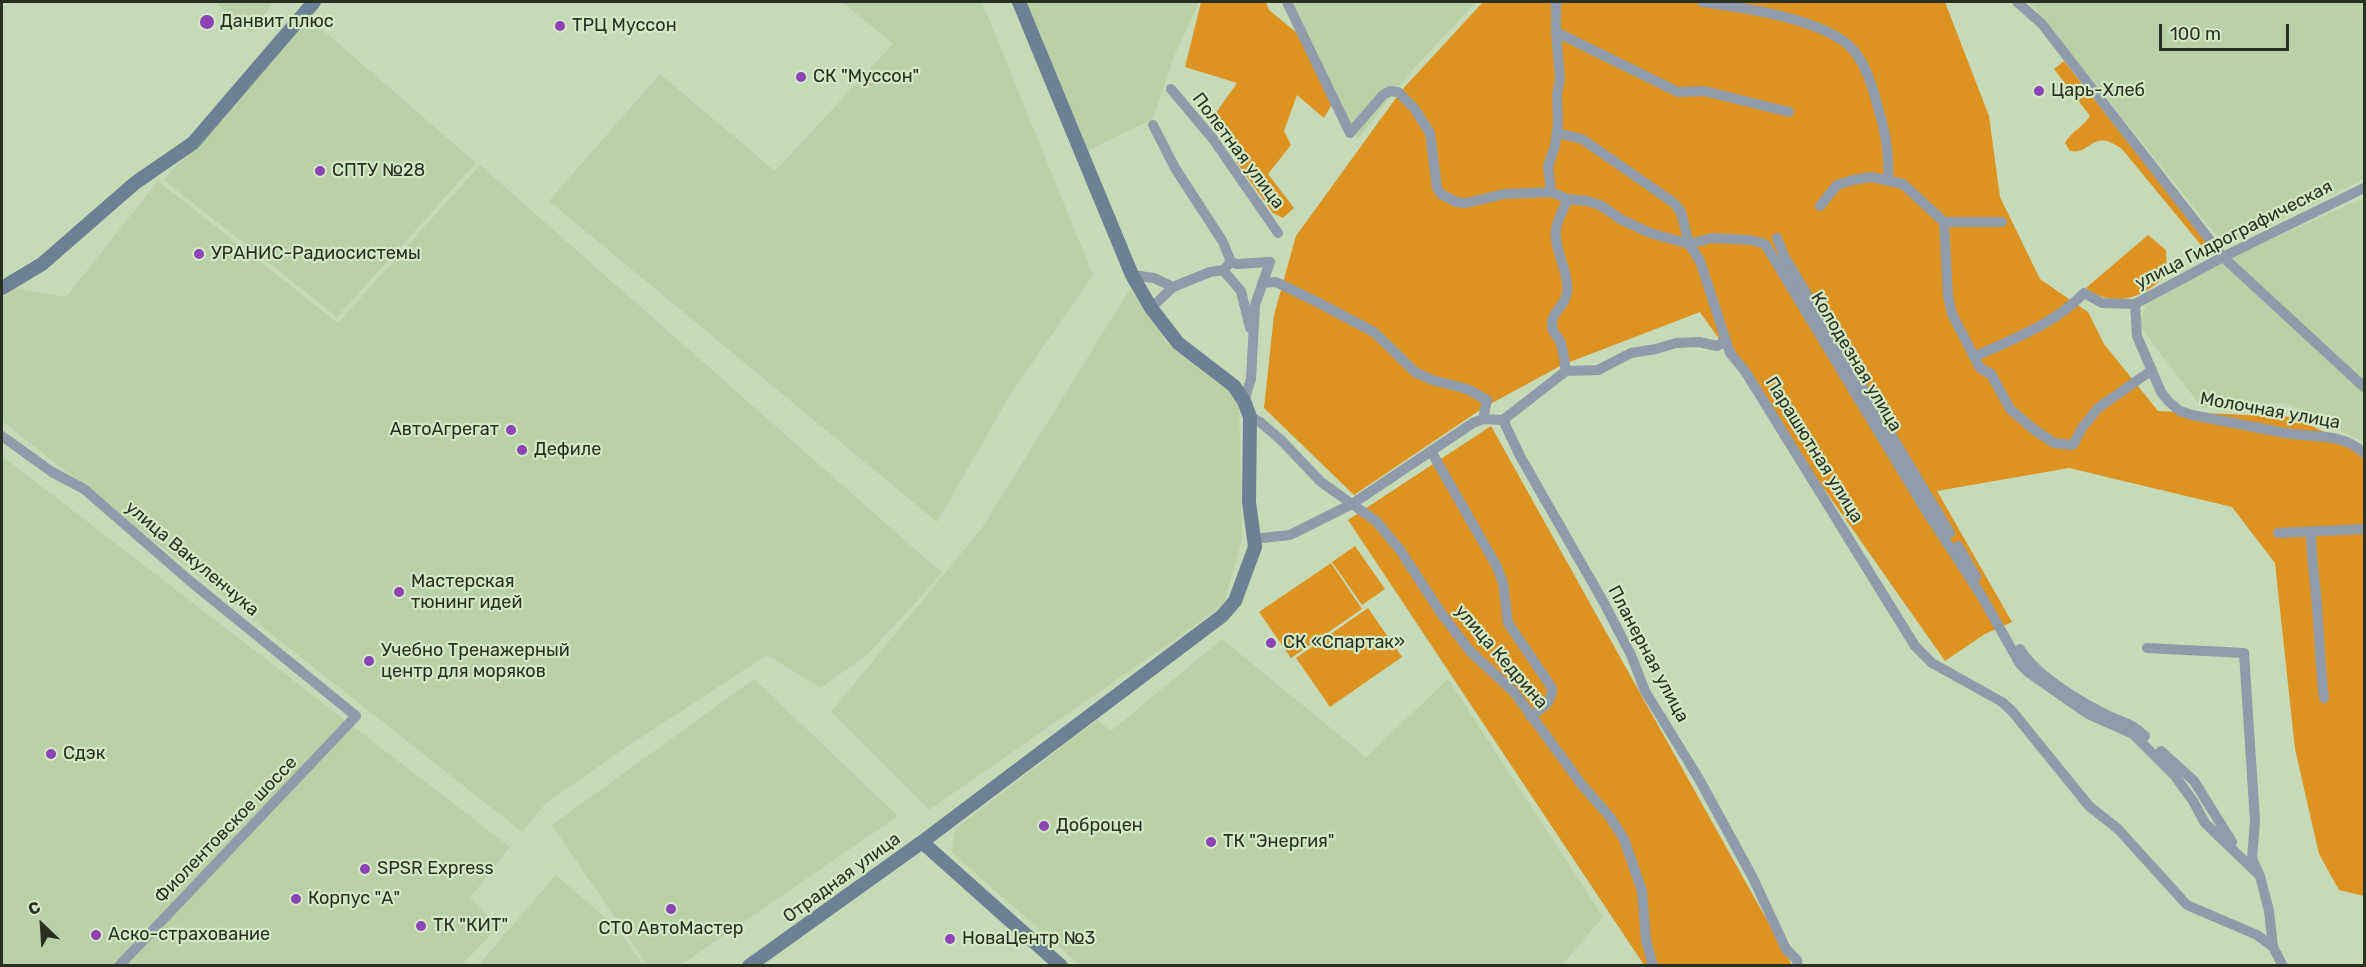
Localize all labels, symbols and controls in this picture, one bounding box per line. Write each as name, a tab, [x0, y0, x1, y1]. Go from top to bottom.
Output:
place label: Данвит плюс	[220, 11, 334, 33]
scale bar	[2162, 12, 2292, 50]
marker: Данвит плюс	[198, 13, 216, 31]
place label: ТРЦ Муссон	[572, 15, 677, 37]
marker: ТРЦ Муссон	[553, 19, 567, 33]
text: 100 m	[2170, 23, 2221, 45]
place label: СК "Муссон"	[813, 66, 919, 88]
marker: СК "Муссон"	[794, 70, 808, 84]
place label: Царь-Хлеб	[2051, 80, 2145, 102]
marker: Царь-Хлеб	[2032, 84, 2046, 98]
street label: Полетная улица	[1187, 89, 1289, 213]
place label: СПТУ №28	[332, 160, 425, 182]
marker: СПТУ №28	[313, 164, 327, 178]
street label: улица Гидрографическая	[2132, 176, 2336, 294]
place label: УРАНИС-Радиосистемы	[211, 243, 421, 265]
marker: УРАНИС-Радиосистемы	[192, 247, 206, 261]
street label: Колодезная улица	[1806, 288, 1906, 436]
street label: Парашютная улица	[1760, 373, 1868, 527]
street label: Молочная улица	[2198, 388, 2342, 434]
place label: АвтоАгрегат	[390, 419, 499, 441]
marker: АвтоАгрегат	[504, 423, 518, 437]
place label: Дефиле	[534, 439, 601, 461]
marker: Дефиле	[515, 443, 529, 457]
street label: улица Вакуленчука	[121, 497, 263, 621]
place label: Мастерская тюнинг идей	[411, 571, 522, 614]
street label: Планерная улица	[1603, 582, 1693, 726]
marker: Мастерская тюнинг идей	[392, 585, 406, 599]
street label: улица Кедрина	[1450, 601, 1552, 713]
place label: СК «Спартак»	[1283, 632, 1405, 654]
marker: СК «Спартак»	[1264, 636, 1278, 650]
place label: Учебно Тренажерный центр для моряков	[381, 640, 570, 682]
marker: Учебно Тренажерный центр для моряков	[362, 654, 376, 668]
place label: Сдэк	[63, 743, 105, 765]
marker: Сдэк	[44, 747, 58, 761]
street label: Фиолентовское шоссе	[150, 752, 302, 908]
place label: Доброцен	[1056, 815, 1143, 837]
marker: Доброцен	[1037, 819, 1051, 833]
street label: Отрадная улица	[779, 828, 905, 928]
place label: ТК "Энергия"	[1223, 831, 1335, 853]
marker: ТК "Энергия"	[1204, 835, 1218, 849]
place label: SPSR Express	[377, 858, 494, 880]
marker: SPSR Express	[358, 862, 372, 876]
place label: Корпус "А"	[308, 888, 400, 910]
marker: Корпус "А"	[289, 892, 303, 906]
north arrow	[12, 895, 72, 955]
text: С	[25, 897, 43, 919]
marker: СТО АвтоМастер	[664, 902, 678, 916]
place label: ТК "КИТ"	[433, 915, 508, 937]
place label: СТО АвтоМастер	[599, 918, 743, 940]
marker: ТК "КИТ"	[414, 919, 428, 933]
place label: Аско-страхование	[108, 924, 270, 946]
marker: Аско-страхование	[89, 928, 103, 942]
place label: НоваЦентр №3	[962, 928, 1095, 950]
marker: НоваЦентр №3	[943, 932, 957, 946]

